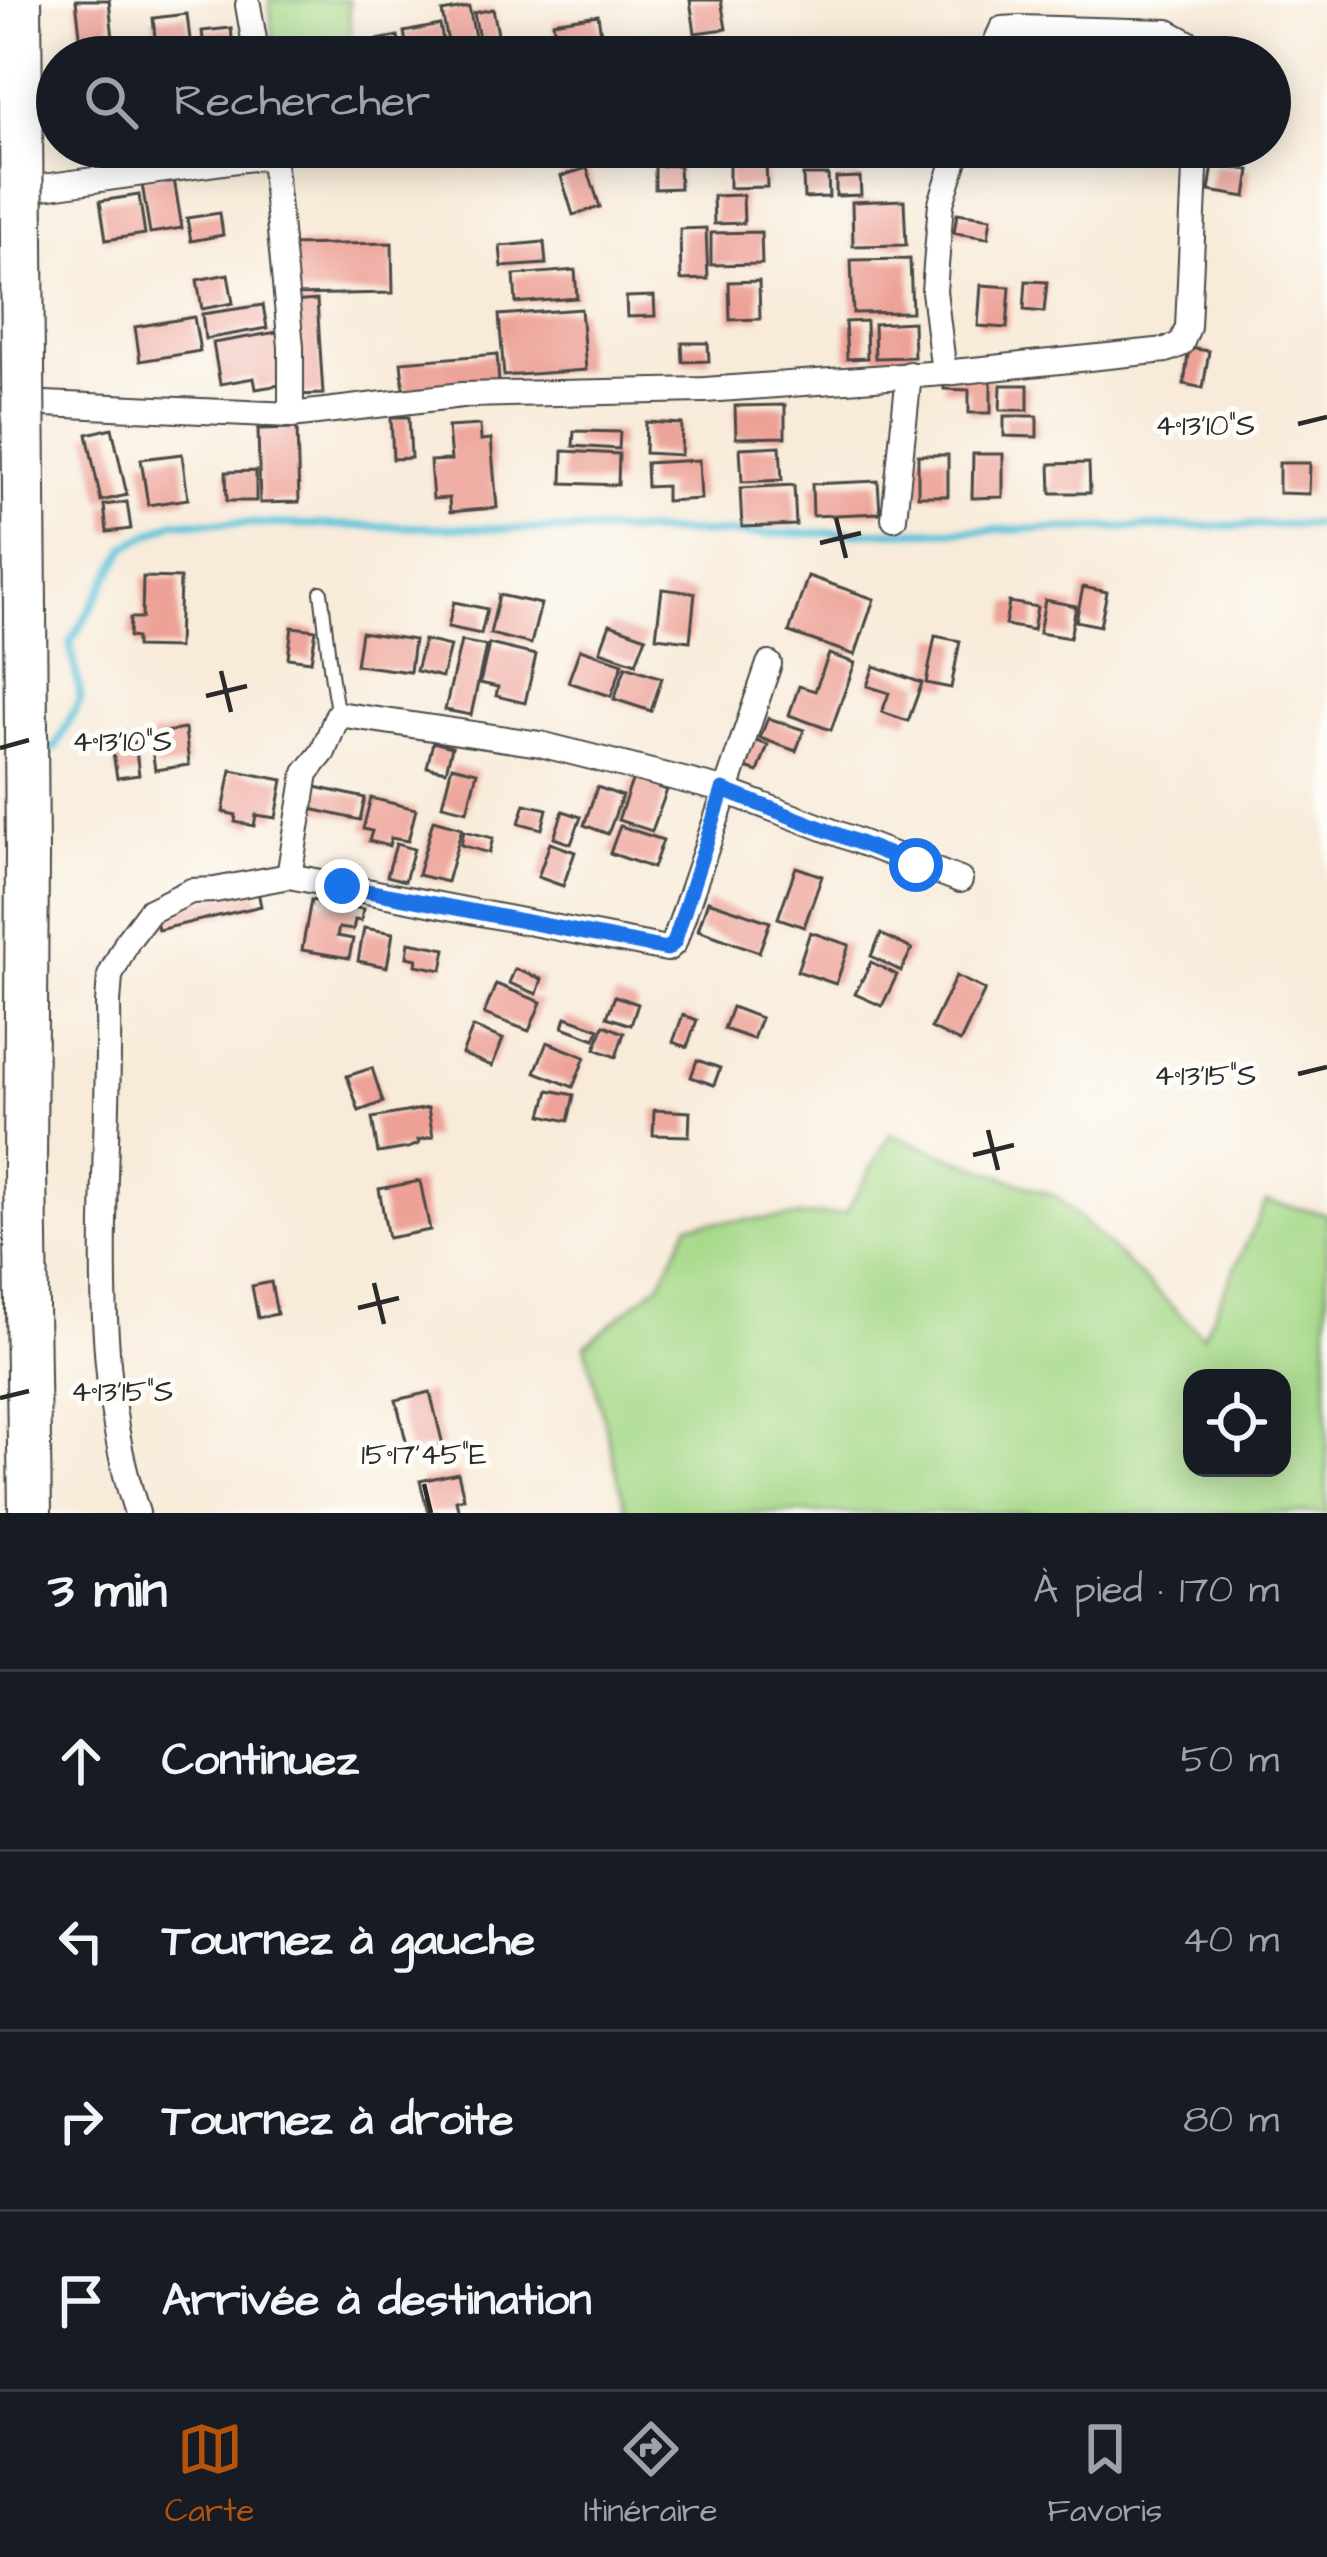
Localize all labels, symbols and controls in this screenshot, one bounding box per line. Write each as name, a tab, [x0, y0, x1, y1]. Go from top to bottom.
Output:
search box	[36, 36, 1291, 168]
icon: search	[78, 69, 144, 135]
text: Rechercher	[174, 71, 430, 133]
text: 4°13'10"S	[1155, 405, 1255, 447]
text: 4°13'10"S	[72, 721, 172, 763]
route start	[889, 838, 943, 892]
route end	[315, 859, 369, 913]
text: 4°13'15"S	[1154, 1055, 1256, 1097]
map controls	[1183, 1369, 1291, 1477]
button: locate	[1183, 1369, 1291, 1477]
text: 4°13'15"S	[71, 1371, 173, 1413]
text: 15°17'45"E	[361, 1434, 487, 1476]
text: 3 min	[48, 1556, 167, 1627]
text: À pied · 170 m	[1033, 1564, 1279, 1618]
icon: ahead	[48, 1728, 114, 1794]
text: Continuez	[162, 1730, 359, 1792]
text: 50 m	[1181, 1734, 1279, 1788]
icon: left	[48, 1908, 114, 1974]
text: Tournez à gauche	[162, 1910, 535, 1972]
text: 40 m	[1182, 1914, 1279, 1968]
icon: right	[48, 2088, 114, 2154]
text: Tournez à droite	[162, 2090, 514, 2152]
text: 80 m	[1183, 2094, 1279, 2148]
icon: arrive	[48, 2268, 114, 2334]
text: Arrivée à destination	[162, 2270, 591, 2332]
tab: Carte	[165, 2416, 254, 2534]
tab: Itinéraire	[584, 2416, 718, 2534]
tab: Favoris	[1047, 2416, 1162, 2534]

